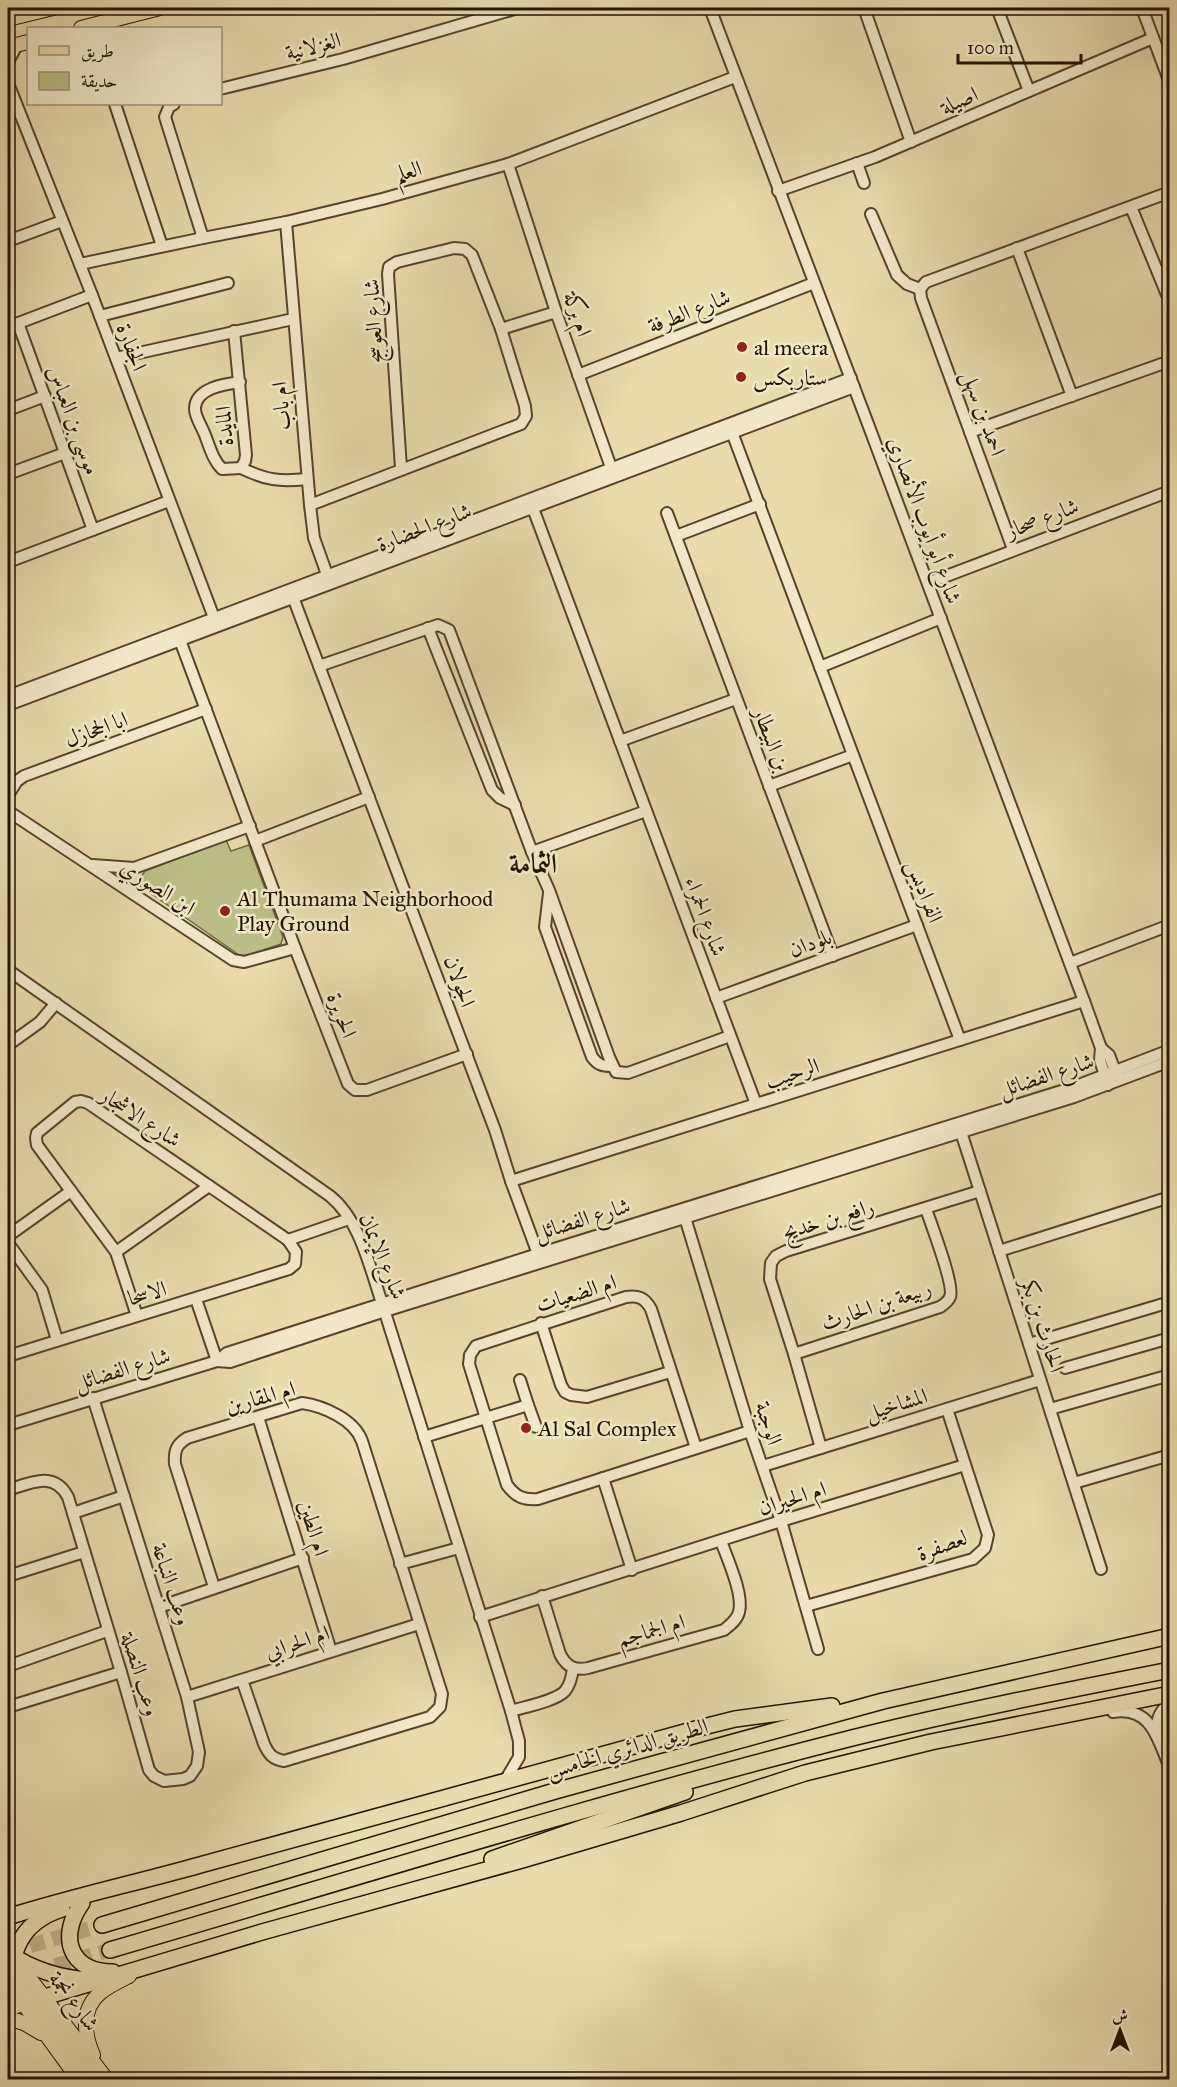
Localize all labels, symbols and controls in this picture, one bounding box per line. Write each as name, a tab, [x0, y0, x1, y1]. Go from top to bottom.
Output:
street label: الغزلانية	[282, 26, 344, 67]
legend	[27, 27, 222, 105]
scale bar	[958, 27, 1081, 65]
text: 100 m	[967, 37, 1014, 59]
text: طريق	[81, 40, 114, 63]
text: حديقة	[81, 70, 117, 92]
street label: اصيلة	[935, 80, 982, 120]
street label: العلم	[391, 154, 427, 196]
street label: شارع العوسج	[357, 278, 395, 364]
street label: شارع الطرفة	[644, 283, 736, 344]
street label: ام بركة	[552, 287, 598, 342]
street label: الجفارة	[111, 319, 153, 375]
place label: al meera	[754, 334, 829, 361]
marker: al meera	[735, 340, 749, 354]
street label: موسى بن العباس	[40, 362, 106, 479]
place label: ستاربكس	[753, 364, 827, 393]
street label: احمد بن سهل	[954, 367, 1012, 460]
marker: ستاربكس	[734, 370, 748, 384]
street label: ام باب	[265, 380, 303, 432]
street label: المايدة	[209, 405, 239, 447]
street label: شارع أبو أيوب الأنصاري	[877, 432, 970, 609]
street label: شارع صحار	[1000, 492, 1084, 550]
street label: شارع الحضارة	[373, 497, 477, 562]
street label: بن البيطار	[747, 701, 797, 775]
street label: ابا الجحازل	[61, 705, 131, 753]
district label: الثمامة	[509, 846, 557, 881]
street label: ابن الصوري	[113, 853, 200, 924]
street label: الفراديس	[899, 856, 949, 927]
street label: شارع الحمراء	[674, 873, 733, 961]
place label: Al Thumama Neighborhood Play Ground	[236, 885, 493, 937]
marker: Al Thumama Neighborhood Play Ground	[218, 904, 232, 918]
street label: بلودان	[785, 923, 835, 963]
street label: الجولان	[438, 951, 482, 1011]
street label: الحريرة	[320, 988, 363, 1042]
street label: شارع الفضائل	[995, 1047, 1099, 1108]
street label: الرحيب	[762, 1052, 823, 1095]
street label: شارع الاشجار	[91, 1080, 187, 1157]
street label: شارع الفضائل	[531, 1192, 635, 1251]
street label: رافع بن خديج	[779, 1192, 879, 1251]
street label: شارع الإيمان	[349, 1209, 413, 1305]
street label: ام الضعيات	[532, 1268, 621, 1324]
street label: الحارث بن بكر	[1014, 1273, 1071, 1376]
street label: ربيعة بن الحارث	[817, 1274, 935, 1336]
street label: الاسحا	[124, 1275, 170, 1311]
street label: شارع الفضائل	[71, 1342, 175, 1401]
street label: ام المقارين	[222, 1375, 300, 1425]
street label: المشاخيل	[861, 1382, 931, 1428]
street label: الوجبة	[749, 1398, 789, 1448]
place label: Al Sal Complex	[537, 1415, 677, 1442]
marker: Al Sal Complex	[519, 1421, 533, 1435]
street label: ام الحيران	[755, 1475, 831, 1527]
street label: ام الطين	[287, 1497, 335, 1561]
street label: لعصفرة	[913, 1523, 971, 1567]
street label: وعب النباعة	[145, 1540, 198, 1629]
street label: ام الجماجم	[614, 1607, 690, 1659]
street label: ام الحرابي	[261, 1619, 335, 1671]
street label: وعب النصلة	[114, 1628, 167, 1720]
street label: الطريق الدائري الخامس	[543, 1712, 712, 1788]
street label: شارع نجمة	[39, 1966, 105, 2039]
north arrow	[1090, 2000, 1150, 2060]
text: ش	[1112, 2006, 1128, 2025]

